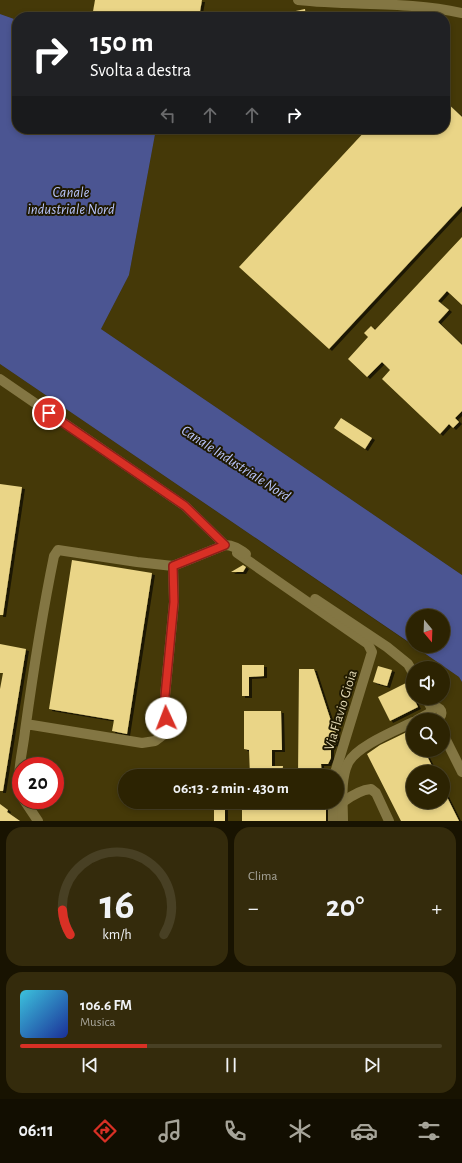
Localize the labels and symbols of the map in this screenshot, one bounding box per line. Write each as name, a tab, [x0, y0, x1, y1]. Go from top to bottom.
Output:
water label: Canale industriale Nord	[27, 185, 115, 217]
pin	[32, 396, 66, 430]
water label: Canale Industriale Nord	[179, 423, 293, 504]
north arrow	[406, 609, 450, 653]
street label: Via Flavio Gioia	[322, 668, 360, 752]
position arrow	[145, 697, 187, 739]
speed limit sign: 20	[12, 757, 64, 809]

